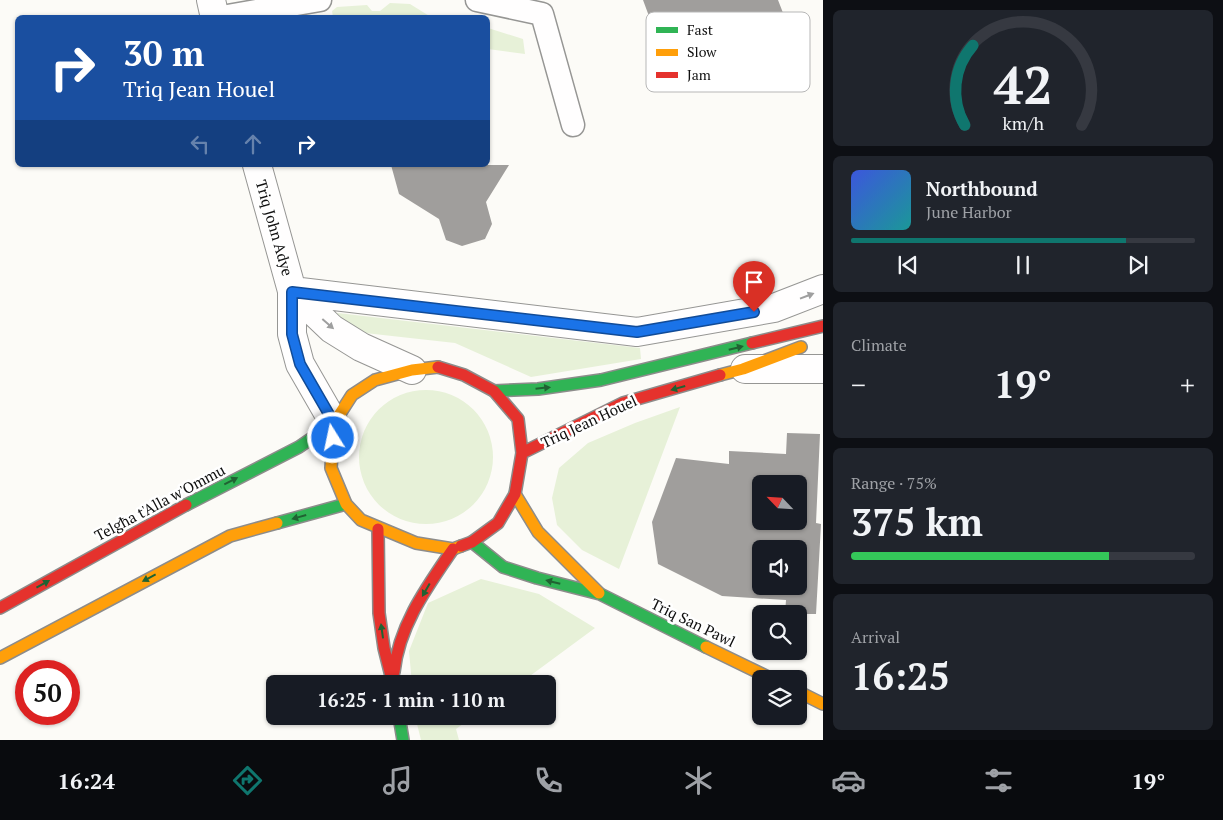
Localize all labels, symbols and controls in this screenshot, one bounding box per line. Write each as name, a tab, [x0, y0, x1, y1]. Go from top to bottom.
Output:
legend	[646, 12, 810, 92]
text: Fast	[687, 20, 714, 39]
text: 30 m	[123, 30, 204, 76]
icon: right	[40, 35, 105, 100]
text: Slow	[687, 42, 717, 61]
text: 42	[994, 50, 1052, 119]
text: Jam	[687, 65, 711, 84]
text: Triq Jean Houel	[123, 74, 275, 103]
text: km/h	[1002, 111, 1044, 135]
icon: left	[186, 130, 214, 158]
icon: ahead	[239, 130, 267, 158]
icon: right	[292, 130, 320, 158]
text: Northbound	[926, 176, 1038, 201]
street label: Triq John Adye	[252, 177, 298, 278]
text: June Harbor	[926, 201, 1012, 223]
icon: previous	[894, 251, 922, 279]
icon: pause	[1009, 251, 1037, 279]
icon: next	[1124, 251, 1152, 279]
pin	[733, 261, 775, 312]
icon: arrive	[740, 268, 768, 296]
one-way arrow	[800, 292, 815, 300]
one-way arrow	[322, 319, 335, 330]
text: Climate	[851, 334, 907, 356]
one-way arrow	[728, 344, 743, 352]
text: 19°	[994, 359, 1052, 409]
text: −	[851, 366, 866, 403]
text: +	[1180, 366, 1195, 403]
one-way arrow	[535, 384, 551, 392]
one-way arrow	[670, 384, 685, 392]
street label: Triq Jean Houel	[537, 390, 640, 452]
position arrow	[306, 411, 358, 463]
street label: Telgħa t'Alla w'Ommu	[91, 459, 229, 545]
text: Range · 75%	[851, 472, 937, 494]
north arrow	[752, 475, 808, 530]
map controls	[752, 475, 807, 725]
one-way arrow	[224, 477, 238, 485]
text: 375 km	[851, 497, 983, 547]
one-way arrow	[291, 513, 306, 521]
button: sound	[752, 540, 807, 595]
one-way arrow	[143, 574, 156, 583]
one-way arrow	[545, 578, 560, 586]
one-way arrow	[36, 580, 49, 589]
one-way arrow	[421, 583, 430, 596]
street label: Triq San Pawl	[648, 593, 739, 651]
button: search	[752, 605, 807, 660]
one-way arrow	[378, 622, 386, 638]
text: Arrival	[851, 626, 900, 648]
text: 16:25	[851, 651, 950, 701]
speed limit sign: 50	[15, 660, 80, 725]
button: layers	[752, 670, 807, 725]
text: 16:25 · 1 min · 110 m	[317, 687, 505, 712]
icon: directions	[230, 763, 265, 798]
icon: music	[380, 763, 415, 798]
icon: phone	[531, 763, 566, 798]
icon: climate	[681, 763, 716, 798]
icon: car	[831, 763, 866, 798]
icon: filters	[981, 763, 1016, 798]
text: 16:24	[58, 766, 115, 795]
text: 19°	[1131, 766, 1165, 795]

